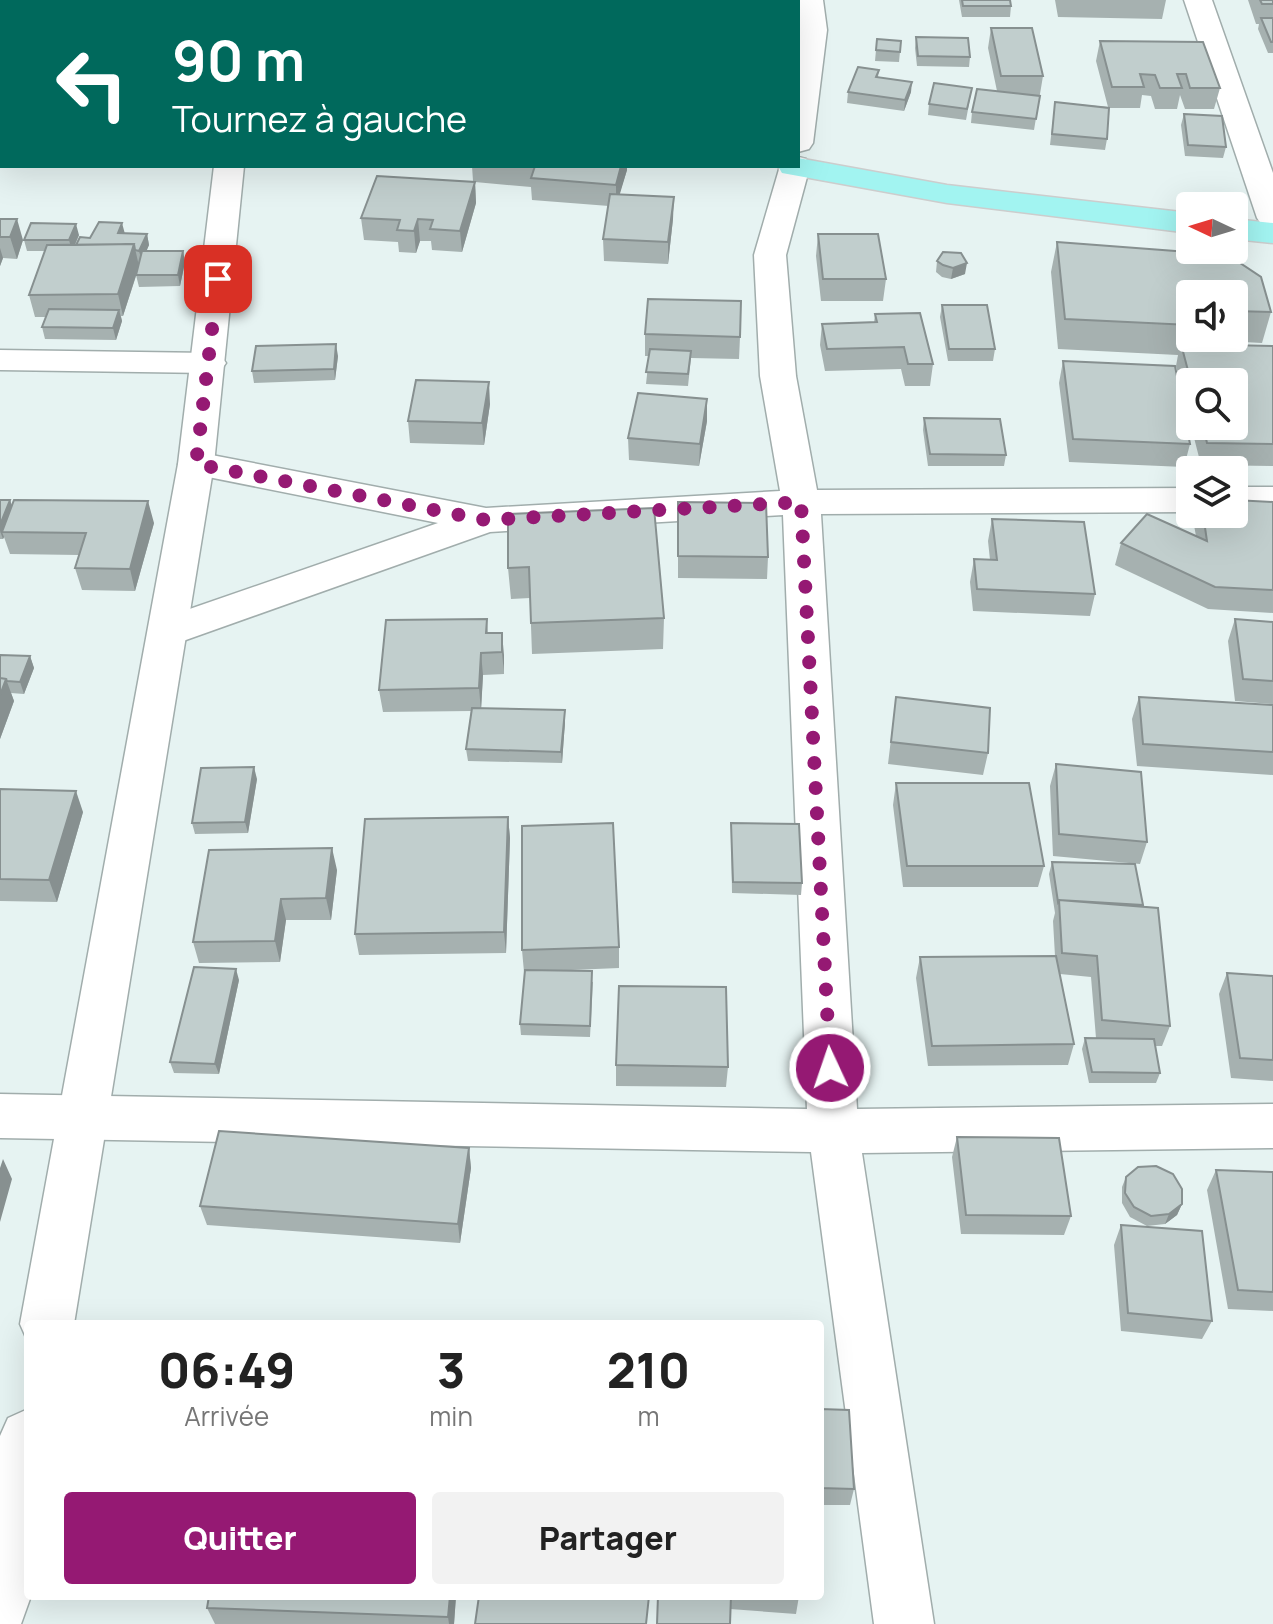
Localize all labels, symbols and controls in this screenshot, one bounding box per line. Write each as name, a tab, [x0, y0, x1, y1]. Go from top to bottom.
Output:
text: 90 m	[172, 21, 305, 98]
icon: left	[40, 32, 144, 136]
text: Tournez à gauche	[172, 94, 467, 143]
north arrow	[1176, 192, 1248, 264]
map controls	[1176, 192, 1248, 528]
pin	[184, 245, 252, 313]
icon: arrive	[196, 257, 240, 301]
button: sound	[1176, 280, 1248, 352]
button: search	[1176, 368, 1248, 440]
button: layers	[1176, 456, 1248, 528]
position arrow	[788, 1026, 872, 1110]
text: 06:49	[158, 1337, 295, 1402]
text: 3	[437, 1337, 465, 1402]
text: 210	[607, 1337, 690, 1402]
text: Arrivée	[184, 1398, 269, 1434]
text: min	[429, 1398, 473, 1434]
text: m	[637, 1398, 659, 1434]
button: Quitter	[64, 1492, 416, 1584]
button: Partager	[432, 1492, 784, 1584]

